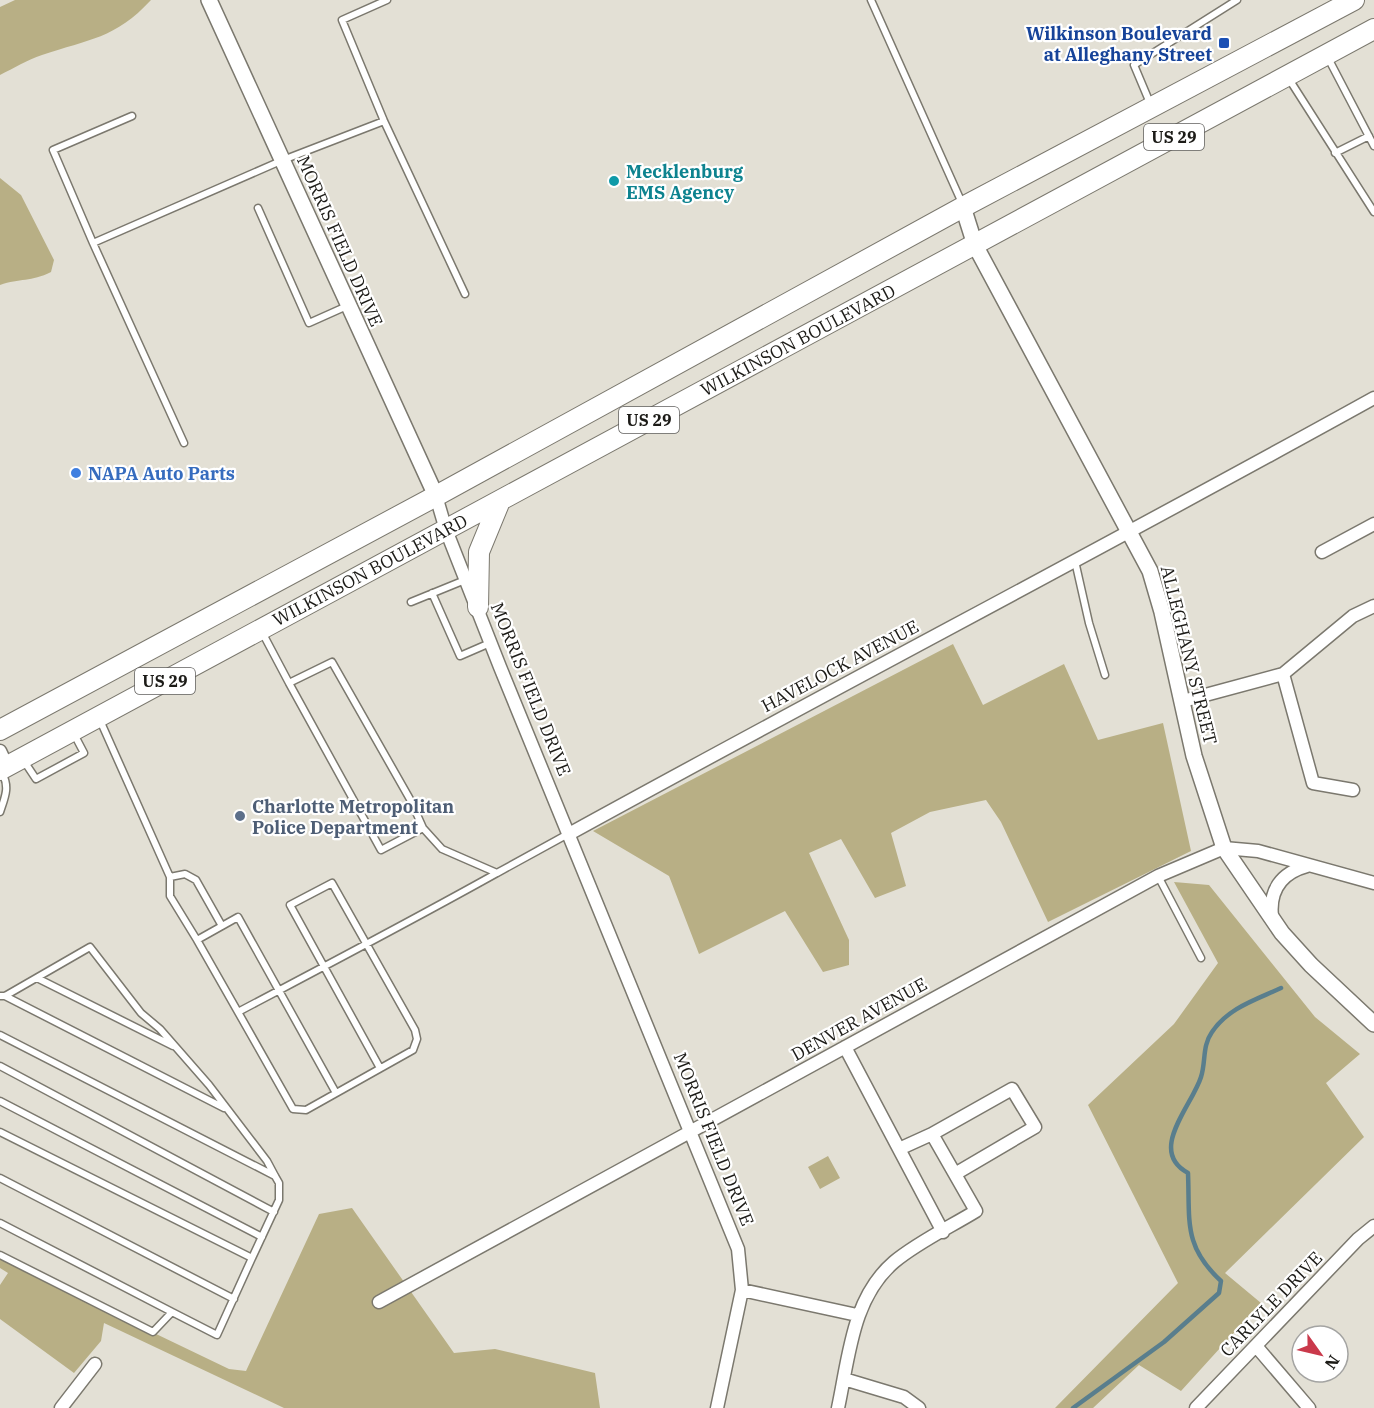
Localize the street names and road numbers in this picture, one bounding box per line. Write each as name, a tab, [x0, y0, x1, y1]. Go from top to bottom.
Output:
road number: US 29	[1144, 124, 1204, 150]
street label: MORRIS FIELD DRIVE	[292, 152, 388, 330]
street label: WILKINSON BOULEVARD	[697, 279, 899, 401]
road number: US 29	[619, 407, 679, 433]
street label: WILKINSON BOULEVARD	[269, 509, 471, 631]
street label: ALLEGHANY STREET	[1156, 563, 1222, 747]
street label: MORRIS FIELD DRIVE	[486, 599, 576, 779]
street label: HAVELOCK AVENUE	[757, 615, 923, 717]
road number: US 29	[135, 668, 195, 694]
street label: DENVER AVENUE	[787, 972, 931, 1066]
street label: MORRIS FIELD DRIVE	[669, 1049, 759, 1229]
street label: CARLYLE DRIVE	[1215, 1247, 1327, 1361]

